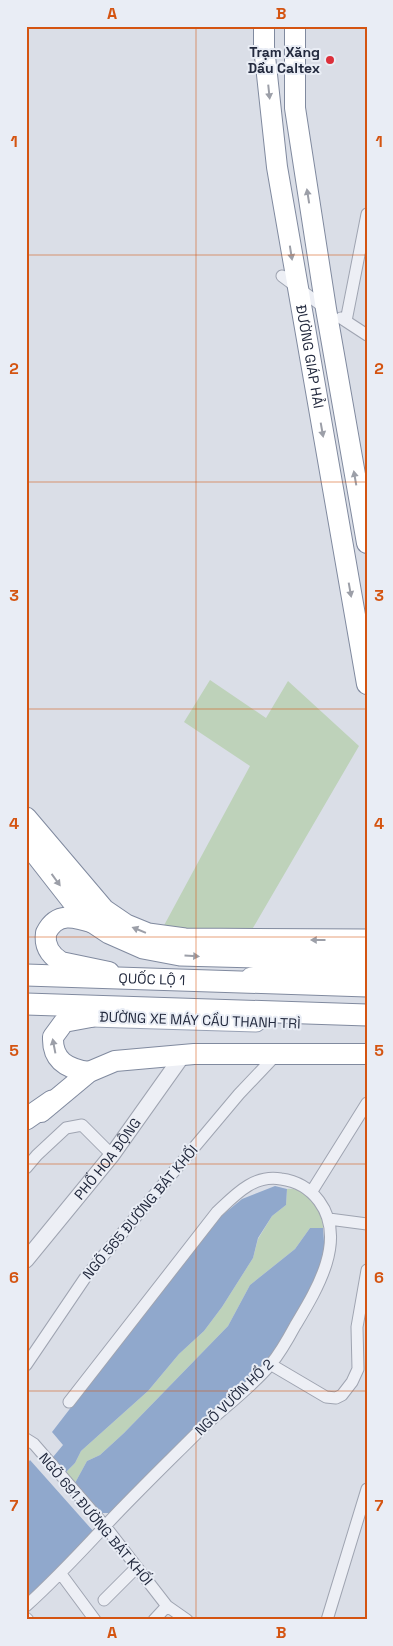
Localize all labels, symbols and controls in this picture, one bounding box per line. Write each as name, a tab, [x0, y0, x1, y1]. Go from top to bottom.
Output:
text: A	[107, 3, 117, 24]
text: B	[276, 3, 286, 24]
place label: Trạm Xăng Dầu Caltex	[248, 43, 320, 77]
marker: Trạm Xăng Dầu Caltex	[324, 54, 336, 66]
one-way arrow	[265, 85, 273, 101]
text: 1	[10, 131, 18, 152]
text: 1	[375, 131, 383, 152]
one-way arrow	[304, 188, 312, 204]
one-way arrow	[287, 246, 295, 262]
street label: ĐƯỜNG GIÁP HẢI	[292, 303, 328, 410]
text: 2	[9, 358, 19, 379]
text: 2	[374, 358, 384, 379]
one-way arrow	[318, 423, 326, 439]
one-way arrow	[351, 469, 359, 485]
one-way arrow	[347, 583, 355, 599]
text: 3	[9, 585, 19, 606]
text: 3	[374, 585, 384, 606]
text: 4	[9, 813, 19, 834]
text: 4	[374, 813, 384, 834]
one-way arrow	[51, 873, 61, 887]
one-way arrow	[131, 926, 146, 934]
one-way arrow	[310, 936, 326, 944]
one-way arrow	[184, 952, 200, 960]
street label: QUỐC LỘ 1	[118, 969, 186, 989]
street label: ĐƯỜNG XE MÁY CẦU THANH TRÌ	[99, 1007, 301, 1033]
one-way arrow	[50, 1038, 58, 1054]
text: 5	[9, 1040, 19, 1061]
text: 5	[374, 1040, 384, 1061]
street label: PHỐ HOA ĐỘNG	[70, 1114, 145, 1203]
street label: NGÕ 565 ĐƯỜNG BÁT KHỐI	[79, 1141, 201, 1283]
text: 6	[9, 1267, 19, 1288]
text: 6	[374, 1267, 384, 1288]
street label: NGÕ VƯỜN HỒ 2	[191, 1355, 277, 1439]
street label: NGÕ 691 ĐƯỜNG BÁT KHỐI	[35, 1449, 157, 1589]
text: 7	[10, 1495, 19, 1516]
text: 7	[375, 1495, 384, 1516]
text: A	[107, 1622, 117, 1643]
text: B	[276, 1622, 286, 1643]

